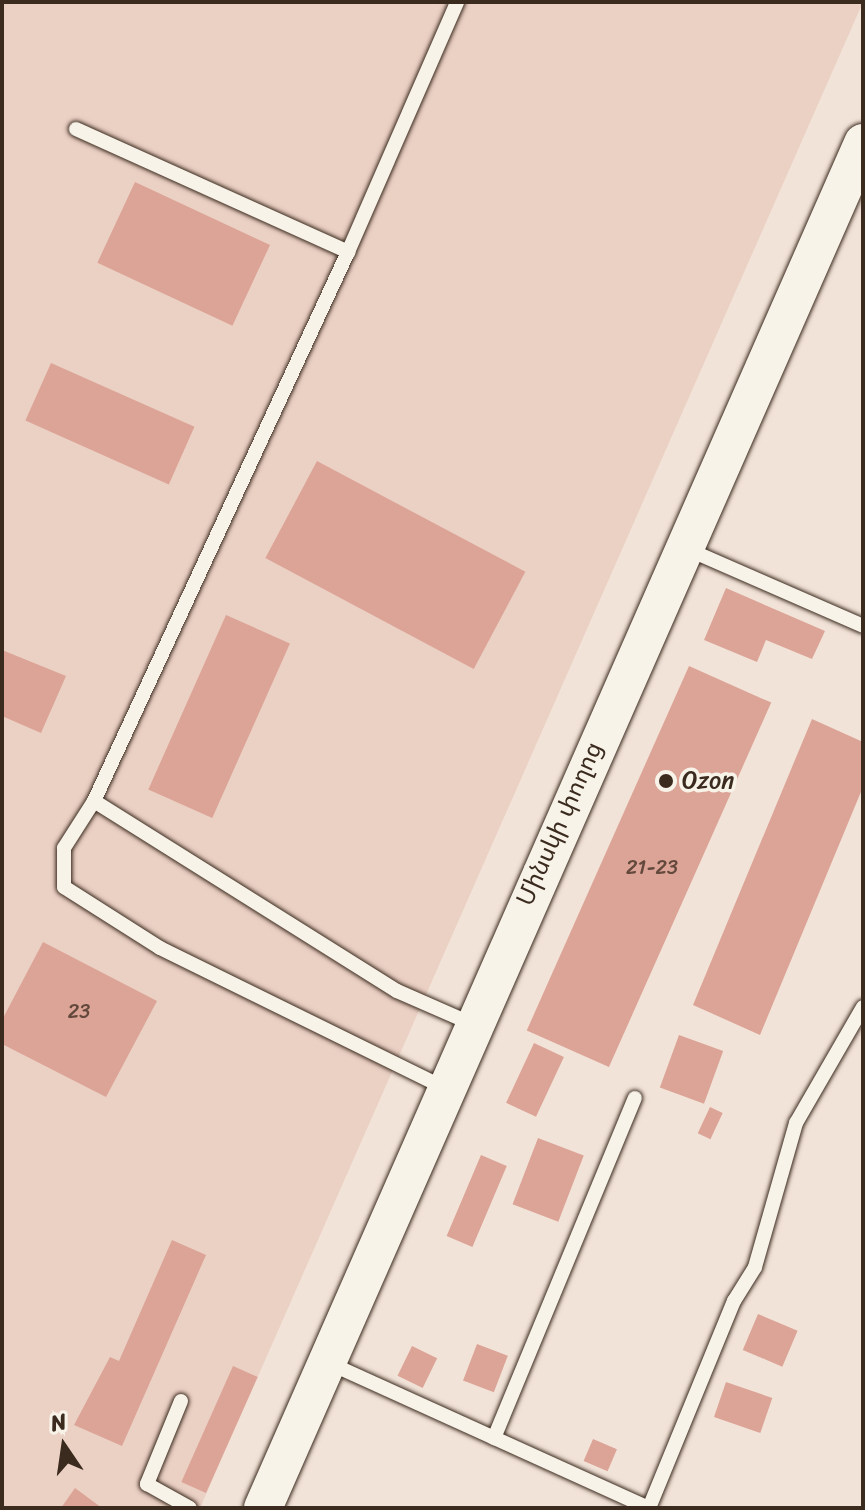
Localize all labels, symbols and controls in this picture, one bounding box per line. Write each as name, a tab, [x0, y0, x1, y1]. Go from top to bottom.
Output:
street label: Մինսկի փողոց	[511, 738, 609, 910]
place label: Ozon	[682, 767, 734, 795]
marker: Ozon	[657, 772, 675, 790]
house number: 21-23	[626, 855, 678, 879]
house number: 23	[68, 999, 90, 1023]
text: N	[47, 1401, 70, 1443]
north arrow	[24, 1406, 104, 1486]

